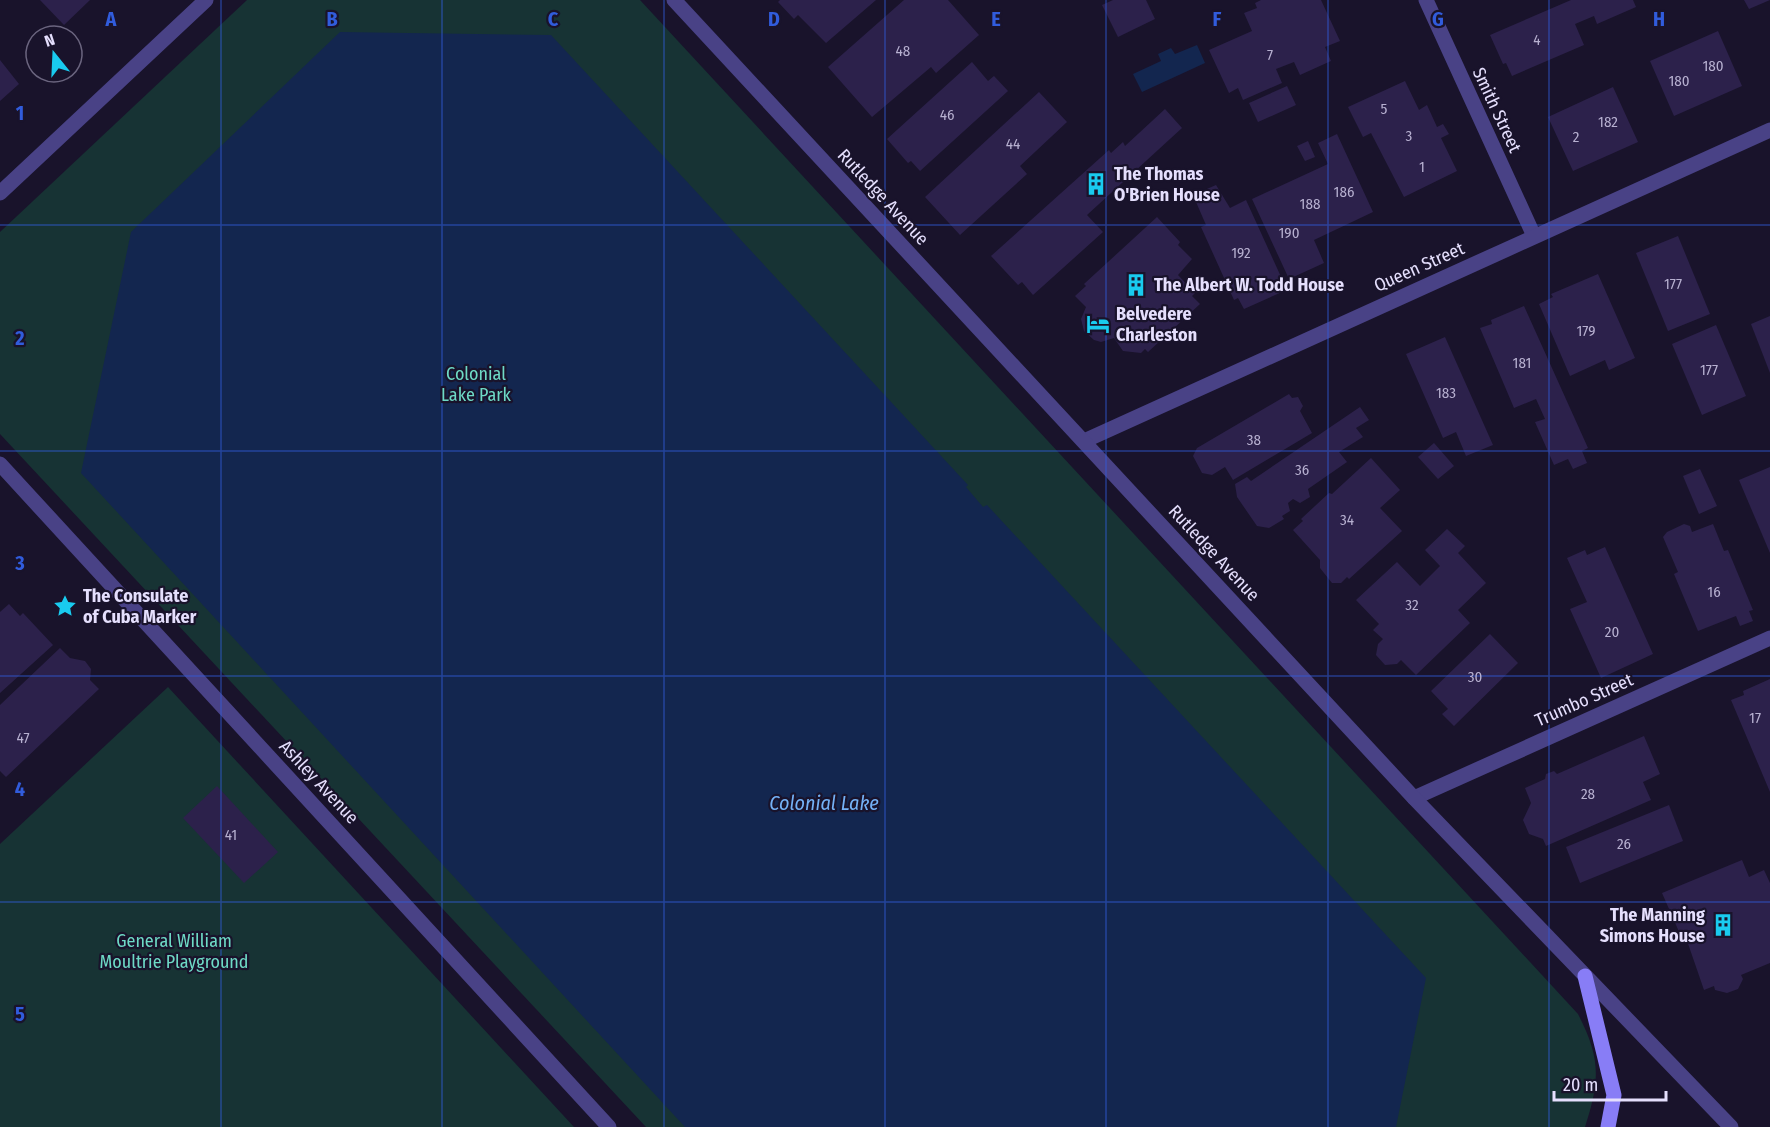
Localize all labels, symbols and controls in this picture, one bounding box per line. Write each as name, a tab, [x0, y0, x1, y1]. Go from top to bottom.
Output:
text: A	[105, 7, 118, 31]
text: B	[326, 7, 338, 31]
text: C	[548, 7, 559, 31]
text: D	[768, 7, 780, 31]
text: E	[991, 7, 1001, 31]
text: F	[1213, 7, 1222, 31]
text: G	[1432, 7, 1444, 31]
text: H	[1653, 7, 1665, 31]
north arrow	[24, 24, 84, 84]
text: N	[42, 30, 57, 51]
house number: 4	[1533, 31, 1541, 49]
house number: 48	[896, 42, 910, 60]
house number: 7	[1267, 46, 1273, 64]
house number: 180	[1702, 57, 1724, 75]
street label: Smith Street	[1468, 64, 1526, 156]
house number: 180	[1668, 72, 1690, 90]
house number: 5	[1381, 100, 1388, 118]
text: 1	[16, 101, 24, 125]
house number: 46	[940, 106, 954, 124]
house number: 182	[1598, 113, 1618, 131]
house number: 3	[1406, 127, 1413, 145]
house number: 2	[1573, 128, 1580, 146]
house number: 44	[1006, 135, 1020, 153]
street label: Rutledge Avenue	[833, 144, 933, 250]
house number: 1	[1419, 158, 1425, 176]
place label: The Thomas O'Brien House	[1114, 163, 1220, 206]
building icon: The Thomas O'Brien House	[1083, 171, 1109, 197]
house number: 186	[1334, 183, 1354, 201]
house number: 188	[1300, 195, 1320, 213]
house number: 190	[1279, 224, 1299, 242]
street label: Queen Street	[1370, 237, 1468, 297]
house number: 192	[1231, 244, 1251, 262]
building icon: The Albert W. Todd House	[1123, 272, 1149, 298]
place label: The Albert W. Todd House	[1154, 274, 1344, 296]
house number: 177	[1664, 275, 1682, 293]
place label: Belvedere Charleston	[1116, 303, 1197, 346]
hotel icon: Belvedere Charleston	[1085, 311, 1111, 337]
house number: 179	[1577, 322, 1596, 340]
text: 2	[14, 326, 25, 350]
house number: 181	[1513, 354, 1531, 372]
house number: 177	[1700, 361, 1718, 379]
park label: Colonial Lake Park	[441, 363, 512, 406]
house number: 183	[1436, 384, 1456, 402]
house number: 38	[1247, 431, 1261, 449]
house number: 36	[1295, 461, 1309, 479]
street label: Rutledge Avenue	[1164, 500, 1264, 606]
house number: 34	[1340, 511, 1354, 529]
text: 3	[14, 551, 25, 575]
house number: 16	[1707, 583, 1721, 601]
place label: The Consulate of Cuba Marker	[83, 585, 197, 628]
place icon: The Consulate of Cuba Marker	[52, 593, 78, 619]
house number: 32	[1405, 596, 1419, 614]
house number: 20	[1605, 623, 1619, 641]
house number: 30	[1468, 668, 1482, 686]
street label: Trumbo Street	[1532, 669, 1636, 731]
house number: 17	[1749, 709, 1761, 727]
house number: 47	[16, 729, 30, 747]
street label: Ashley Avenue	[275, 736, 363, 829]
text: 4	[15, 777, 25, 801]
house number: 28	[1581, 785, 1595, 803]
water label: Colonial Lake	[769, 791, 879, 815]
house number: 41	[225, 826, 237, 844]
house number: 26	[1617, 835, 1631, 853]
place label: The Manning Simons House	[1600, 904, 1705, 947]
building icon: The Manning Simons House	[1710, 912, 1736, 938]
park label: General William Moultrie Playground	[100, 930, 248, 973]
text: 5	[15, 1002, 25, 1026]
scale bar	[1554, 1064, 1666, 1102]
text: 20 m	[1563, 1074, 1598, 1096]

